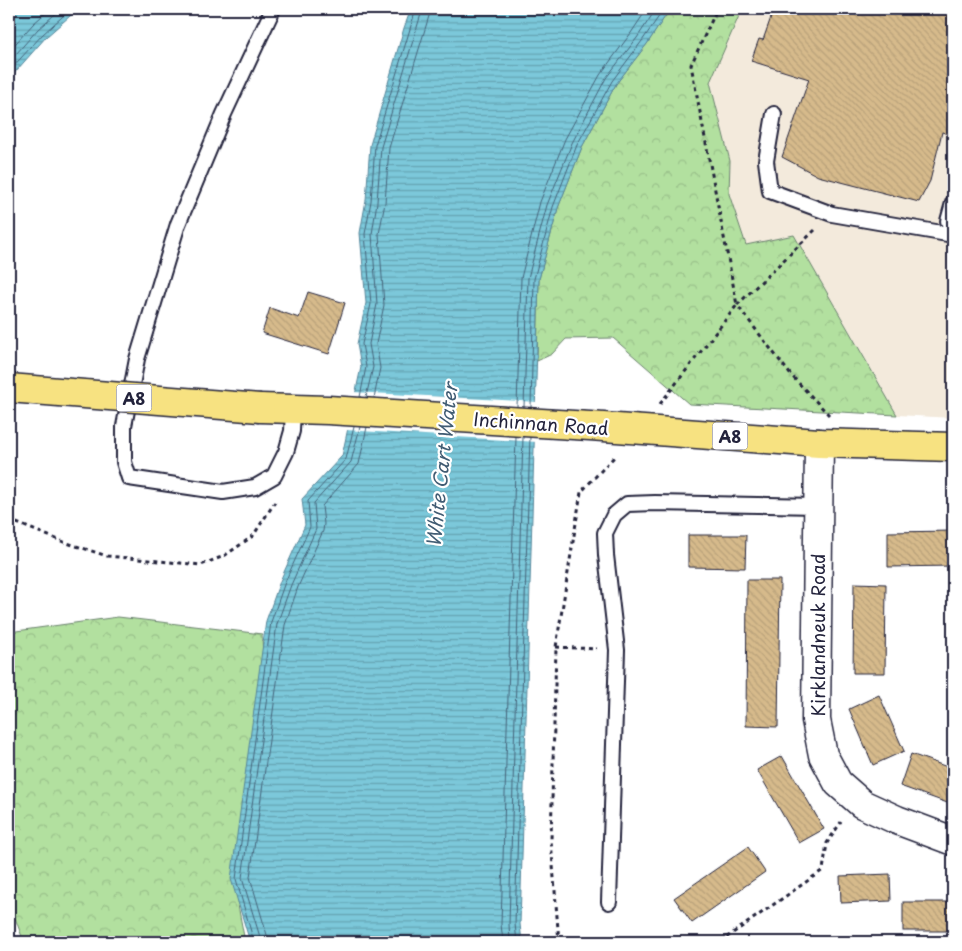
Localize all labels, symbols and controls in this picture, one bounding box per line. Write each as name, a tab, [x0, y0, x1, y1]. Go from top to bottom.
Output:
water label: White Cart Water	[418, 379, 464, 548]
road number: A8	[116, 384, 152, 412]
street label: Inchinnan Road	[473, 405, 609, 441]
road number: A8	[712, 422, 748, 450]
street label: Kirklandneuk Road	[804, 553, 831, 717]

